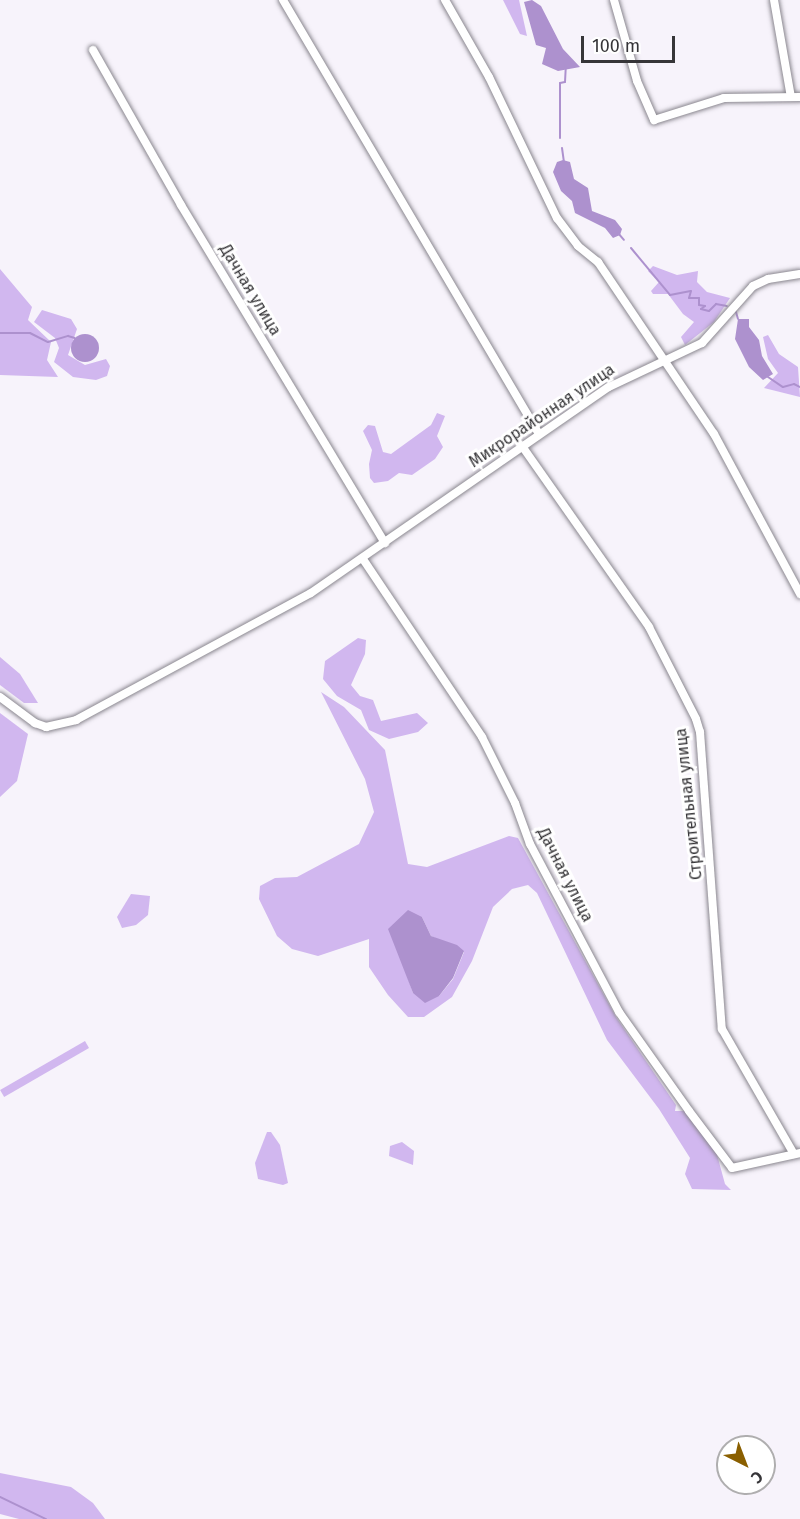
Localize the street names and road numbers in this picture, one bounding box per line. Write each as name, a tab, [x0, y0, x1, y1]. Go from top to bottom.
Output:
street label: Дачная улица	[215, 241, 285, 339]
street label: Микрорайонная улица	[466, 360, 618, 472]
street label: Строительная улица	[671, 727, 707, 881]
street label: Дачная улица	[533, 825, 597, 925]

